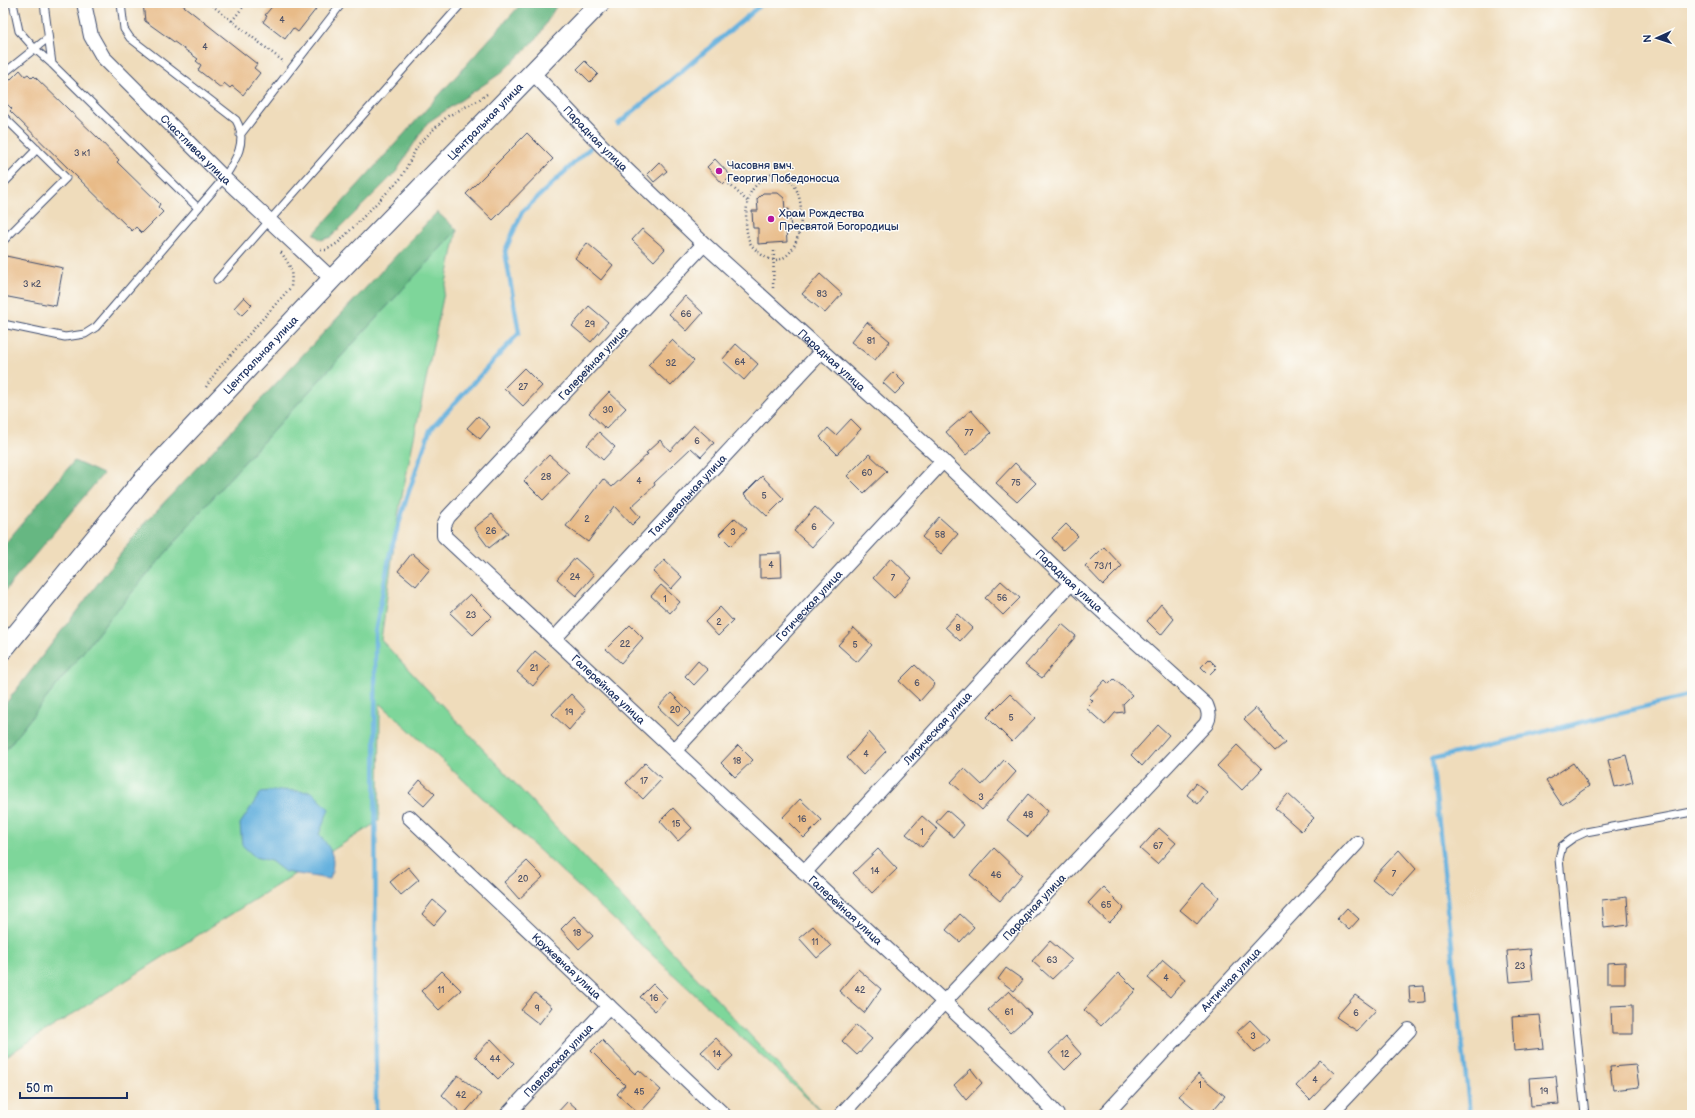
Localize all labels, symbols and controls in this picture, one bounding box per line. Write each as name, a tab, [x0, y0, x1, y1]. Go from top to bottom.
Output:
house number: 4	[279, 15, 285, 26]
north arrow	[1637, 18, 1677, 58]
text: N	[1641, 34, 1654, 43]
house number: 4	[202, 42, 208, 53]
street label: Центральная улица	[445, 80, 526, 163]
street label: Парадная улица	[560, 103, 631, 175]
street label: Счастливая улица	[157, 112, 234, 188]
house number: 3 к1	[74, 148, 90, 159]
place label: Часовня вмч. Георгия Победоносца	[727, 159, 840, 185]
marker: Часовня вмч. Георгия Победоносца	[714, 166, 724, 176]
place label: Храм Рождества Пресвятой Богородицы	[779, 207, 899, 233]
marker: Храм Рождества Пресвятой Богородицы	[766, 214, 776, 224]
house number: 3 к2	[23, 279, 42, 290]
house number: 83	[817, 289, 828, 300]
house number: 66	[681, 309, 692, 320]
street label: Центральная улица	[221, 313, 301, 397]
house number: 29	[585, 319, 595, 330]
street label: Галерейная улица	[556, 324, 631, 403]
street label: Парадная улица	[795, 327, 868, 395]
house number: 81	[867, 336, 875, 347]
house number: 64	[735, 357, 746, 368]
house number: 32	[666, 358, 677, 369]
house number: 27	[518, 382, 528, 393]
house number: 30	[603, 405, 613, 416]
house number: 77	[965, 428, 974, 439]
house number: 6	[694, 436, 700, 447]
street label: Танцевальная улица	[646, 451, 730, 540]
house number: 60	[862, 468, 872, 479]
house number: 28	[541, 472, 551, 483]
house number: 4	[636, 476, 642, 487]
house number: 75	[1011, 478, 1021, 489]
house number: 5	[761, 491, 767, 502]
house number: 2	[584, 514, 590, 525]
house number: 6	[811, 522, 817, 533]
house number: 26	[486, 526, 497, 537]
house number: 3	[730, 527, 736, 538]
house number: 58	[935, 530, 945, 541]
street label: Парадная улица	[1033, 547, 1105, 616]
house number: 4	[768, 560, 774, 571]
house number: 73/1	[1094, 561, 1112, 572]
street label: Готическая улица	[773, 567, 846, 644]
house number: 24	[570, 572, 581, 583]
house number: 7	[891, 573, 896, 584]
house number: 56	[997, 593, 1008, 604]
house number: 1	[663, 594, 667, 605]
house number: 23	[466, 610, 477, 621]
house number: 2	[716, 617, 722, 628]
house number: 8	[955, 623, 961, 634]
house number: 22	[620, 639, 631, 650]
house number: 5	[852, 640, 858, 651]
street label: Галерейная улица	[569, 652, 648, 727]
house number: 21	[530, 663, 538, 674]
house number: 6	[914, 678, 920, 689]
street label: Лирическая улица	[900, 689, 975, 768]
house number: 20	[670, 705, 680, 716]
house number: 19	[565, 707, 573, 718]
house number: 5	[1008, 713, 1014, 724]
house number: 4	[863, 749, 869, 760]
house number: 18	[733, 756, 741, 767]
house number: 17	[640, 776, 649, 787]
house number: 3	[978, 792, 984, 803]
house number: 48	[1023, 810, 1033, 821]
house number: 16	[798, 814, 807, 825]
house number: 15	[672, 819, 680, 830]
house number: 1	[920, 827, 924, 838]
house number: 67	[1153, 841, 1164, 852]
house number: 14	[871, 866, 880, 877]
house number: 7	[1392, 869, 1397, 880]
house number: 46	[991, 870, 1002, 881]
street label: Парадная улица	[1000, 871, 1069, 943]
street label: Галерейная улица	[806, 873, 885, 948]
house number: 20	[518, 874, 528, 885]
house number: 65	[1101, 900, 1111, 911]
house number: 18	[573, 928, 581, 939]
street label: Кружевная улица	[529, 931, 604, 1003]
house number: 11	[812, 937, 818, 948]
street label: Античная улица	[1198, 945, 1264, 1015]
house number: 63	[1046, 955, 1058, 966]
house number: 23	[1515, 961, 1526, 972]
house number: 4	[1163, 973, 1169, 984]
house number: 11	[438, 985, 444, 996]
house number: 42	[855, 985, 866, 996]
house number: 16	[650, 993, 659, 1004]
house number: 9	[534, 1003, 540, 1014]
house number: 61	[1005, 1007, 1013, 1018]
house number: 6	[1353, 1008, 1359, 1019]
street label: Павловская улица	[521, 1021, 596, 1100]
house number: 3	[1250, 1031, 1256, 1042]
house number: 14	[713, 1049, 722, 1060]
house number: 12	[1061, 1049, 1070, 1060]
house number: 44	[490, 1054, 501, 1065]
scale bar	[20, 1074, 127, 1100]
house number: 4	[1312, 1075, 1318, 1086]
house number: 1	[1198, 1080, 1202, 1091]
text: 50 m	[26, 1081, 53, 1096]
house number: 19	[1540, 1086, 1548, 1097]
house number: 45	[634, 1087, 644, 1098]
house number: 42	[456, 1090, 467, 1101]

